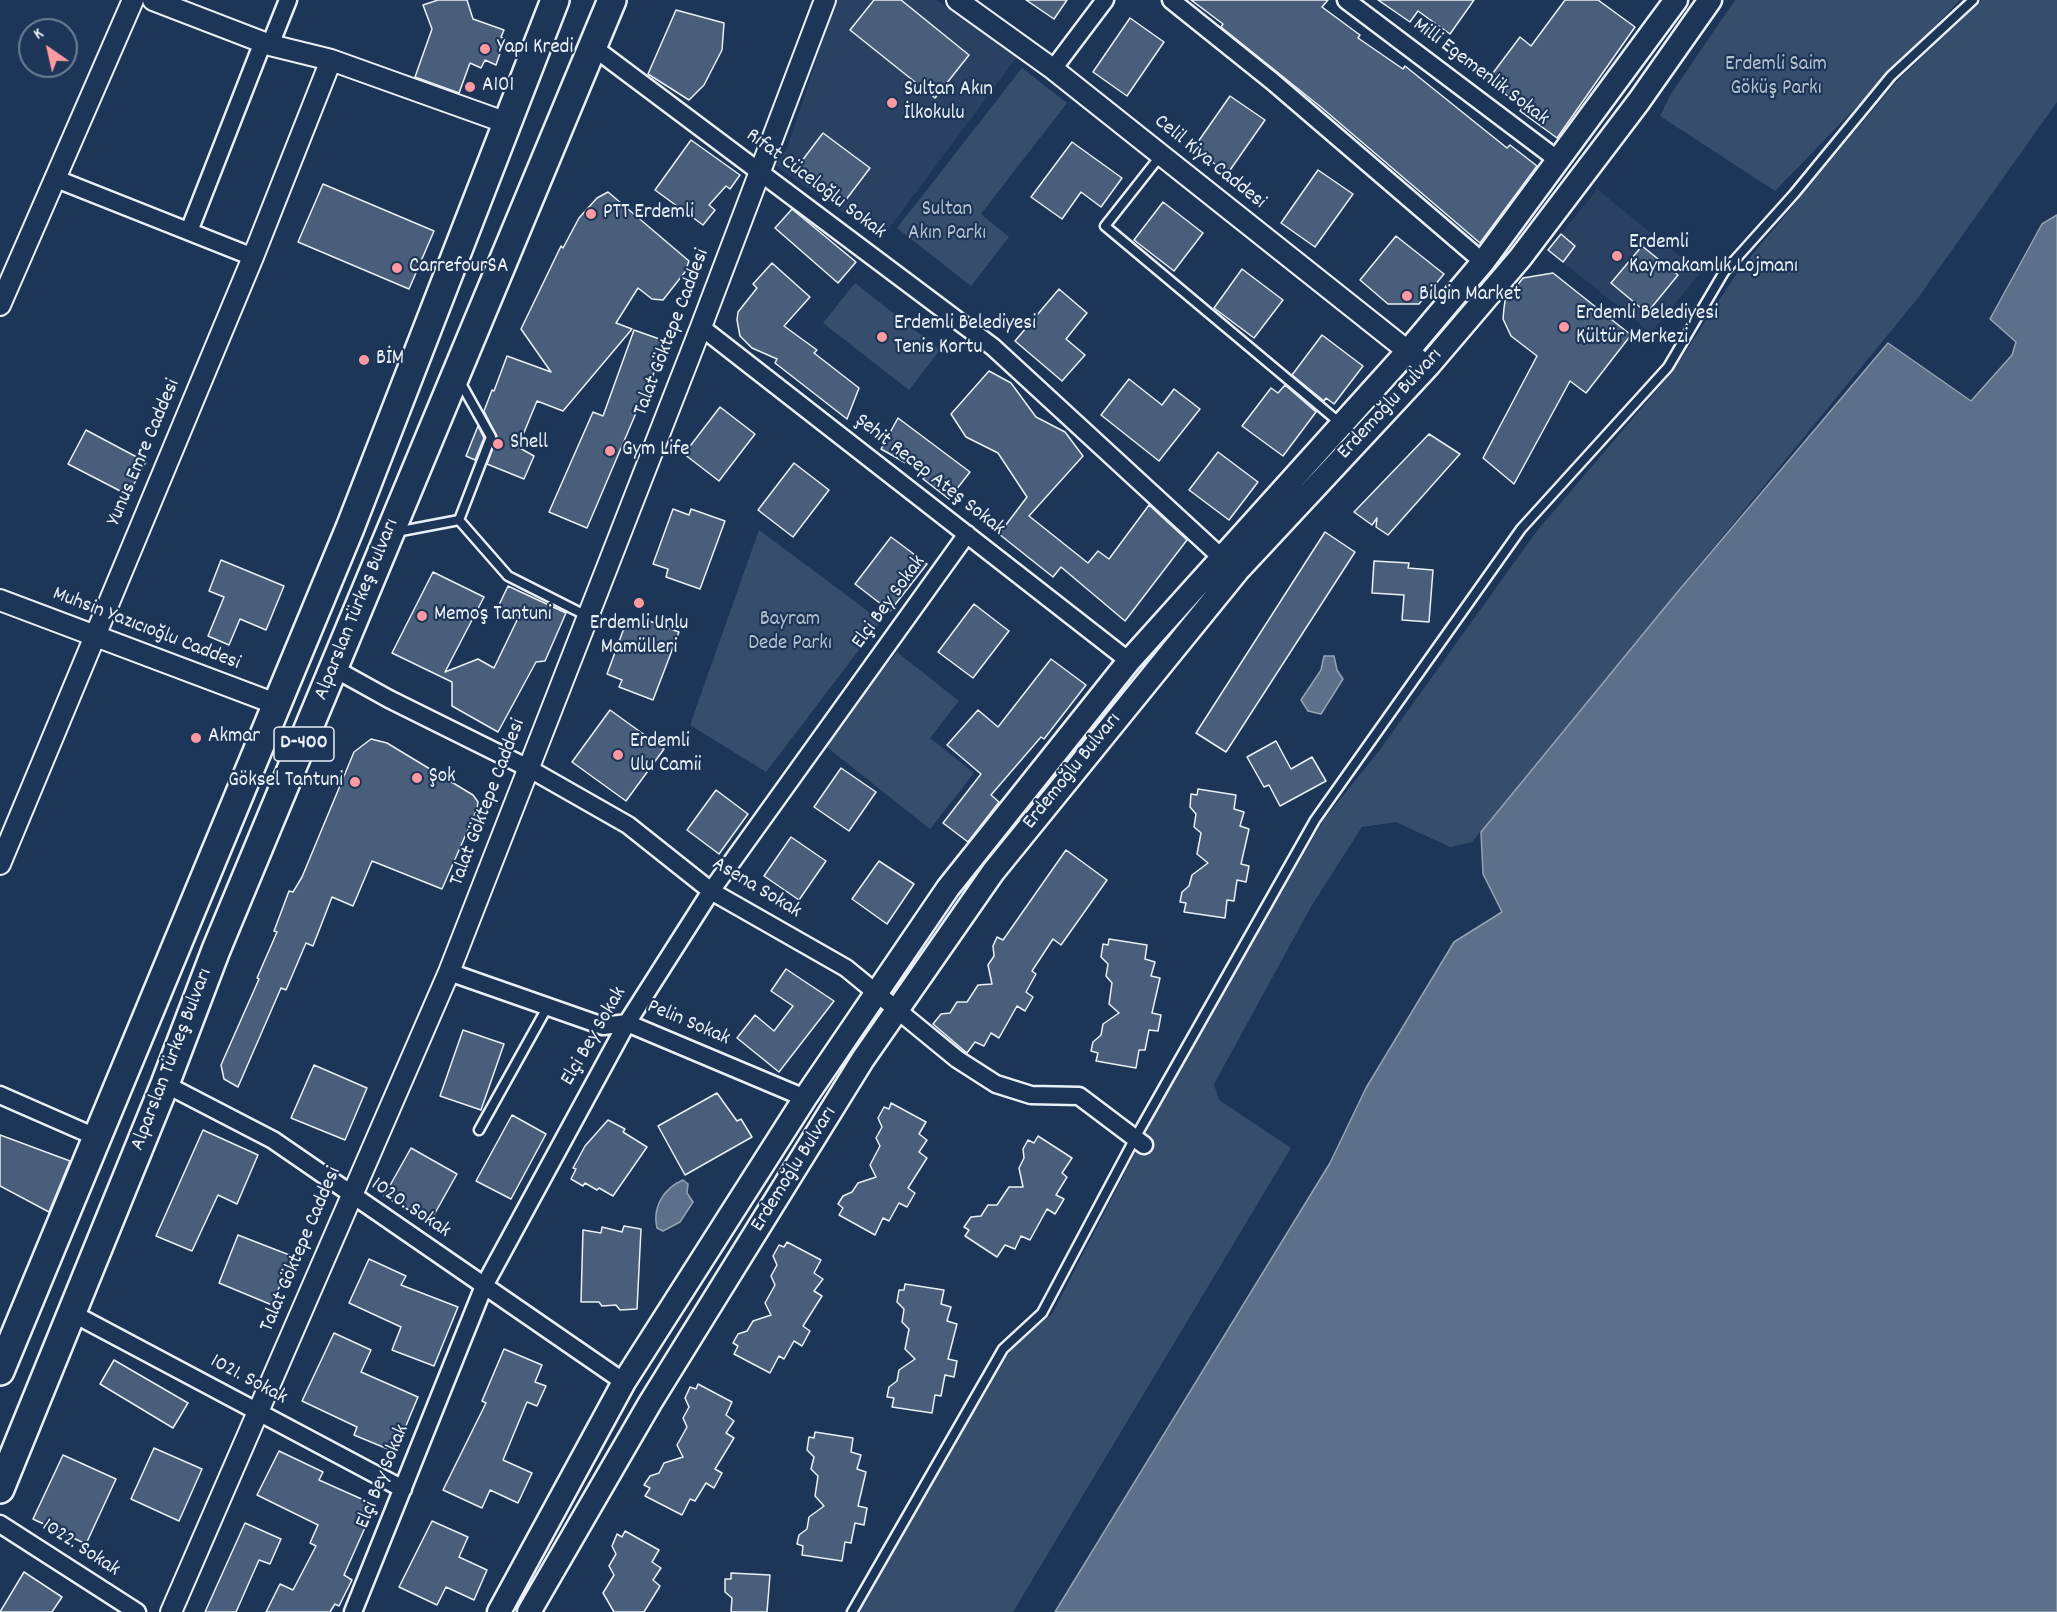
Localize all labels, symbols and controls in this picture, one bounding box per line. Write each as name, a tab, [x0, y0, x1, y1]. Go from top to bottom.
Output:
street label: Milli Egemenlik Sokak	[1407, 14, 1553, 132]
north arrow	[18, 18, 78, 78]
text: K	[29, 23, 48, 46]
place label: Yapı Kredi	[497, 36, 573, 62]
marker: Yapı Kredi	[478, 42, 492, 56]
park label: Erdemli Saim Göküş Parkı	[1725, 53, 1827, 103]
place label: A101	[482, 74, 514, 100]
place label: Sultan Akın İlkokulu	[904, 78, 993, 128]
marker: A101	[463, 80, 477, 94]
marker: Sultan Akın İlkokulu	[885, 96, 899, 110]
street label: Celil Kiya Caddesi	[1148, 110, 1270, 216]
street label: Rıfat Cüceloğlu Sokak	[740, 124, 890, 246]
park label: Sultan Akın Parkı	[908, 198, 986, 248]
place label: PTT Erdemli	[603, 201, 694, 227]
marker: PTT Erdemli	[584, 207, 598, 221]
place label: Erdemli Kaymakamlık Lojmanı	[1629, 231, 1798, 281]
street label: Talat Göktepe Caddesi	[630, 246, 716, 420]
marker: Erdemli Kaymakamlık Lojmanı	[1610, 249, 1624, 263]
place label: CarrefourSA	[409, 255, 508, 281]
marker: CarrefourSA	[390, 261, 404, 275]
place label: Bilgin Market	[1419, 283, 1521, 309]
marker: Bilgin Market	[1400, 289, 1414, 303]
place label: Erdemli Belediyesi Kültür Merkezi	[1576, 302, 1718, 352]
place label: Erdemli Belediyesi Tenis Kortu	[894, 312, 1036, 362]
marker: Erdemli Belediyesi Kültür Merkezi	[1557, 320, 1571, 334]
marker: Erdemli Belediyesi Tenis Kortu	[875, 330, 889, 344]
street label: Erdemoğlu Bulvarı	[1333, 344, 1449, 466]
place label: BİM	[376, 347, 404, 373]
marker: BİM	[357, 353, 371, 367]
street label: Yunus Emre Caddesi	[103, 376, 187, 530]
street label: Şehit Recep Ateş Sokak	[849, 410, 1009, 542]
place label: Shell	[510, 431, 548, 457]
marker: Shell	[491, 437, 505, 451]
place label: Gym Life	[622, 438, 689, 464]
marker: Gym Life	[603, 444, 617, 458]
street label: Alparslan Türkeş Bulvarı	[310, 516, 406, 704]
street label: Elçi Bey Sokak	[848, 551, 932, 655]
street label: Muhsin Yazıcıoğlu Caddesi	[49, 583, 243, 677]
marker: Erdemli Unlu Mamülleri	[632, 596, 646, 610]
place label: Memoş Tantuni	[434, 603, 551, 629]
park label: Bayram Dede Parkı	[748, 608, 832, 658]
marker: Memoş Tantuni	[415, 609, 429, 623]
place label: Erdemli Unlu Mamülleri	[590, 612, 688, 662]
street label: Erdemoğlu Bulvarı	[1018, 709, 1128, 835]
street label: Talat Göktepe Caddesi	[446, 716, 532, 890]
place label: Akmar	[208, 725, 260, 751]
road number: D-400	[274, 727, 334, 761]
place label: Erdemli Ulu Camii	[630, 730, 701, 780]
marker: Akmar	[189, 731, 203, 745]
marker: Erdemli Ulu Camii	[611, 748, 625, 762]
place label: Şok	[429, 765, 456, 791]
place label: Göksel Tantuni	[228, 769, 343, 795]
marker: Şok	[410, 771, 424, 785]
marker: Göksel Tantuni	[348, 775, 362, 789]
street label: Asena Sokak	[707, 853, 805, 925]
street label: Alparslan Türkeş Bulvarı	[127, 965, 219, 1155]
street label: Elçi Bey Sokak	[557, 983, 633, 1091]
street label: Pelin Sokak	[643, 995, 733, 1053]
street label: Erdemoğlu Bulvarı	[747, 1103, 843, 1237]
street label: Talat Göktepe Caddesi	[256, 1164, 348, 1336]
street label: 1020. Sokak	[365, 1173, 455, 1245]
street label: 1021. Sokak	[205, 1350, 291, 1412]
street label: Elçi Bey Sokak	[352, 1421, 416, 1533]
street label: 1022. Sokak	[36, 1514, 124, 1584]

